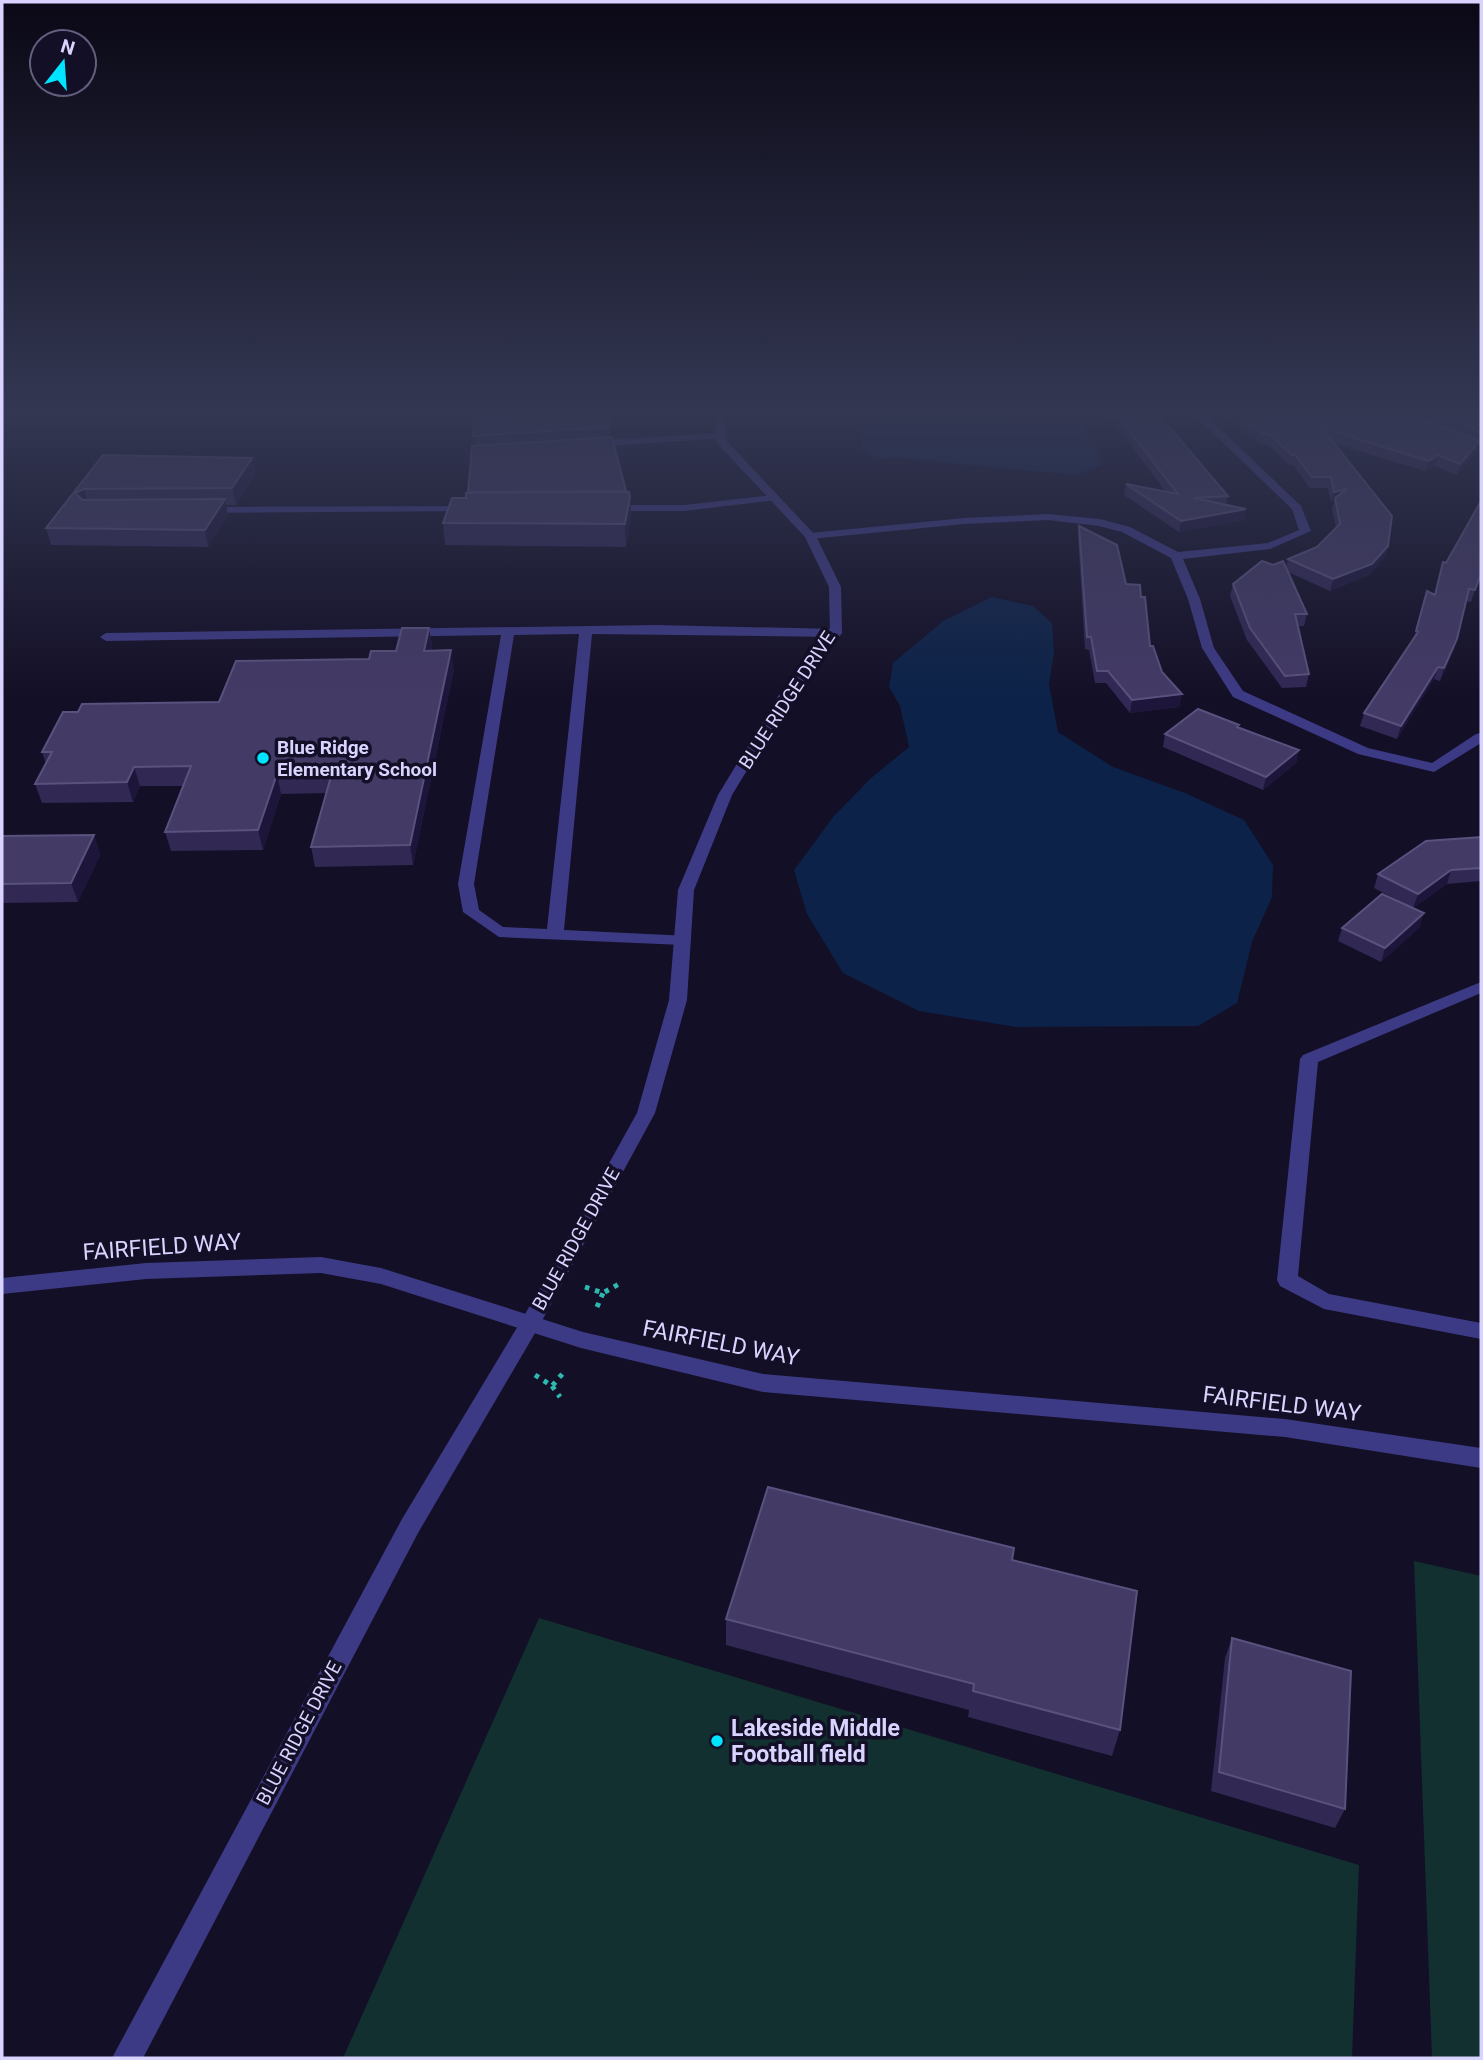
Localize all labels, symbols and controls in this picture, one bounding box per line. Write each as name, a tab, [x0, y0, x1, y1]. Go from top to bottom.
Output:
north arrow	[28, 28, 98, 98]
text: N	[58, 34, 78, 60]
street label: BLUE RIDGE DRIVE	[734, 627, 840, 773]
place label: Blue Ridge Elementary School	[277, 736, 437, 781]
marker: Blue Ridge Elementary School	[255, 750, 271, 766]
street label: BLUE RIDGE DRIVE	[527, 1164, 625, 1314]
street label: FAIRFIELD WAY	[82, 1228, 243, 1266]
street label: FAIRFIELD WAY	[640, 1315, 802, 1371]
street label: FAIRFIELD WAY	[1201, 1381, 1363, 1427]
street label: BLUE RIDGE DRIVE	[251, 1657, 347, 1809]
place label: Lakeside Middle Football field	[731, 1715, 900, 1768]
marker: Lakeside Middle Football field	[709, 1733, 725, 1749]

